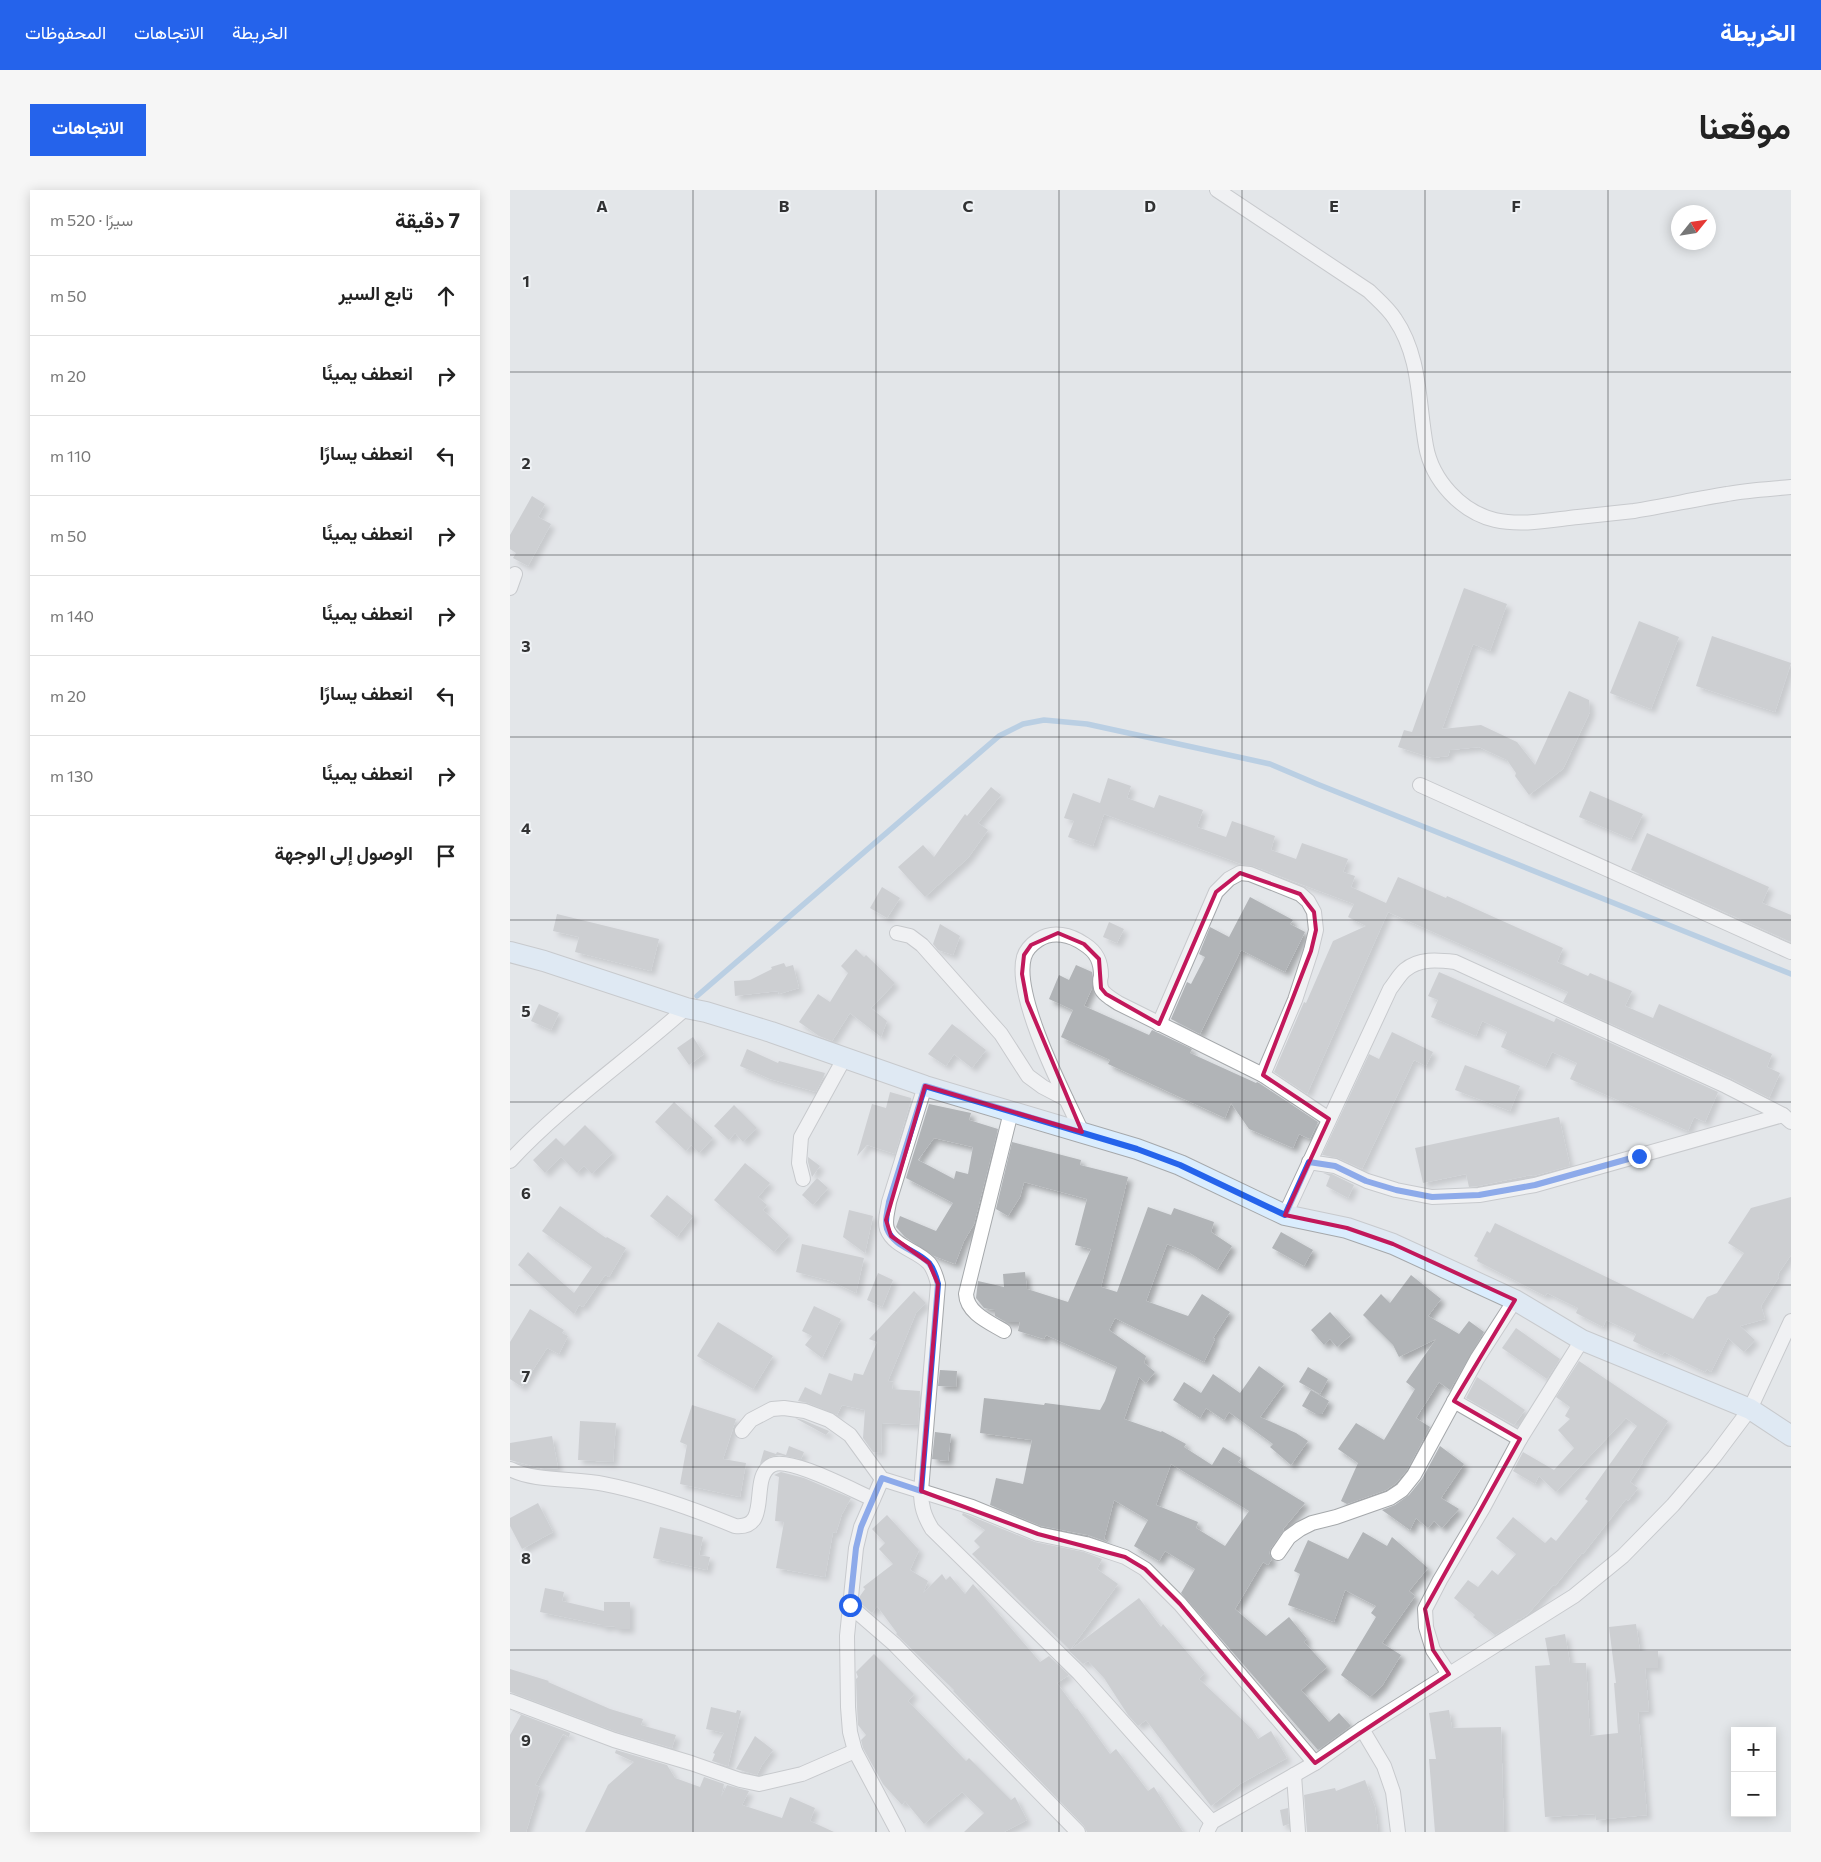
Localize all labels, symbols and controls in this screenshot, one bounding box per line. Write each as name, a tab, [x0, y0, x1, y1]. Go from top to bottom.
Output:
text: الخريطة	[1720, 17, 1796, 46]
text: المحفوظات	[25, 21, 106, 43]
text: الاتجاهات	[134, 21, 204, 43]
text: الخريطة	[232, 21, 288, 43]
text: موقعنا	[1698, 103, 1791, 146]
button: الاتجاهات	[30, 104, 146, 156]
text: A	[596, 196, 608, 215]
text: B	[779, 196, 790, 215]
text: C	[963, 196, 974, 215]
text: D	[1144, 196, 1156, 215]
text: E	[1329, 196, 1339, 215]
text: F	[1511, 196, 1521, 215]
north arrow	[1671, 205, 1716, 250]
text: 7 دقيقة	[395, 207, 460, 232]
text: سيرًا · 520 m	[50, 210, 133, 229]
text: 1	[522, 271, 530, 290]
text: تابع السير	[339, 281, 413, 304]
icon: ahead	[432, 282, 460, 310]
text: 50 m	[50, 286, 87, 305]
text: انعطف يمينًا	[322, 361, 413, 384]
icon: right	[432, 362, 460, 390]
text: 20 m	[50, 366, 86, 385]
text: انعطف يسارًا	[319, 441, 413, 464]
icon: left	[432, 442, 460, 470]
text: 110 m	[50, 446, 91, 465]
text: 2	[521, 453, 531, 472]
text: انعطف يمينًا	[322, 521, 413, 544]
icon: right	[432, 522, 460, 550]
text: 50 m	[50, 526, 87, 545]
text: انعطف يمينًا	[322, 601, 413, 624]
icon: right	[432, 602, 460, 630]
text: 140 m	[50, 606, 94, 625]
text: 3	[521, 636, 531, 655]
text: انعطف يسارًا	[319, 681, 413, 704]
icon: left	[432, 682, 460, 710]
text: 20 m	[50, 686, 86, 705]
text: انعطف يمينًا	[322, 761, 413, 784]
icon: right	[432, 762, 460, 790]
text: 130 m	[50, 766, 93, 785]
text: 4	[521, 818, 531, 837]
text: الوصول إلى الوجهة	[274, 841, 413, 864]
icon: arrive	[432, 842, 460, 870]
text: 5	[521, 1001, 531, 1020]
route end	[1628, 1145, 1651, 1168]
text: 6	[521, 1183, 531, 1202]
text: 7	[522, 1366, 531, 1385]
text: 8	[521, 1548, 531, 1567]
route start	[839, 1594, 862, 1617]
map controls	[1731, 1727, 1776, 1817]
button: +	[1731, 1727, 1776, 1772]
text: 9	[521, 1730, 531, 1749]
button: −	[1731, 1772, 1776, 1817]

